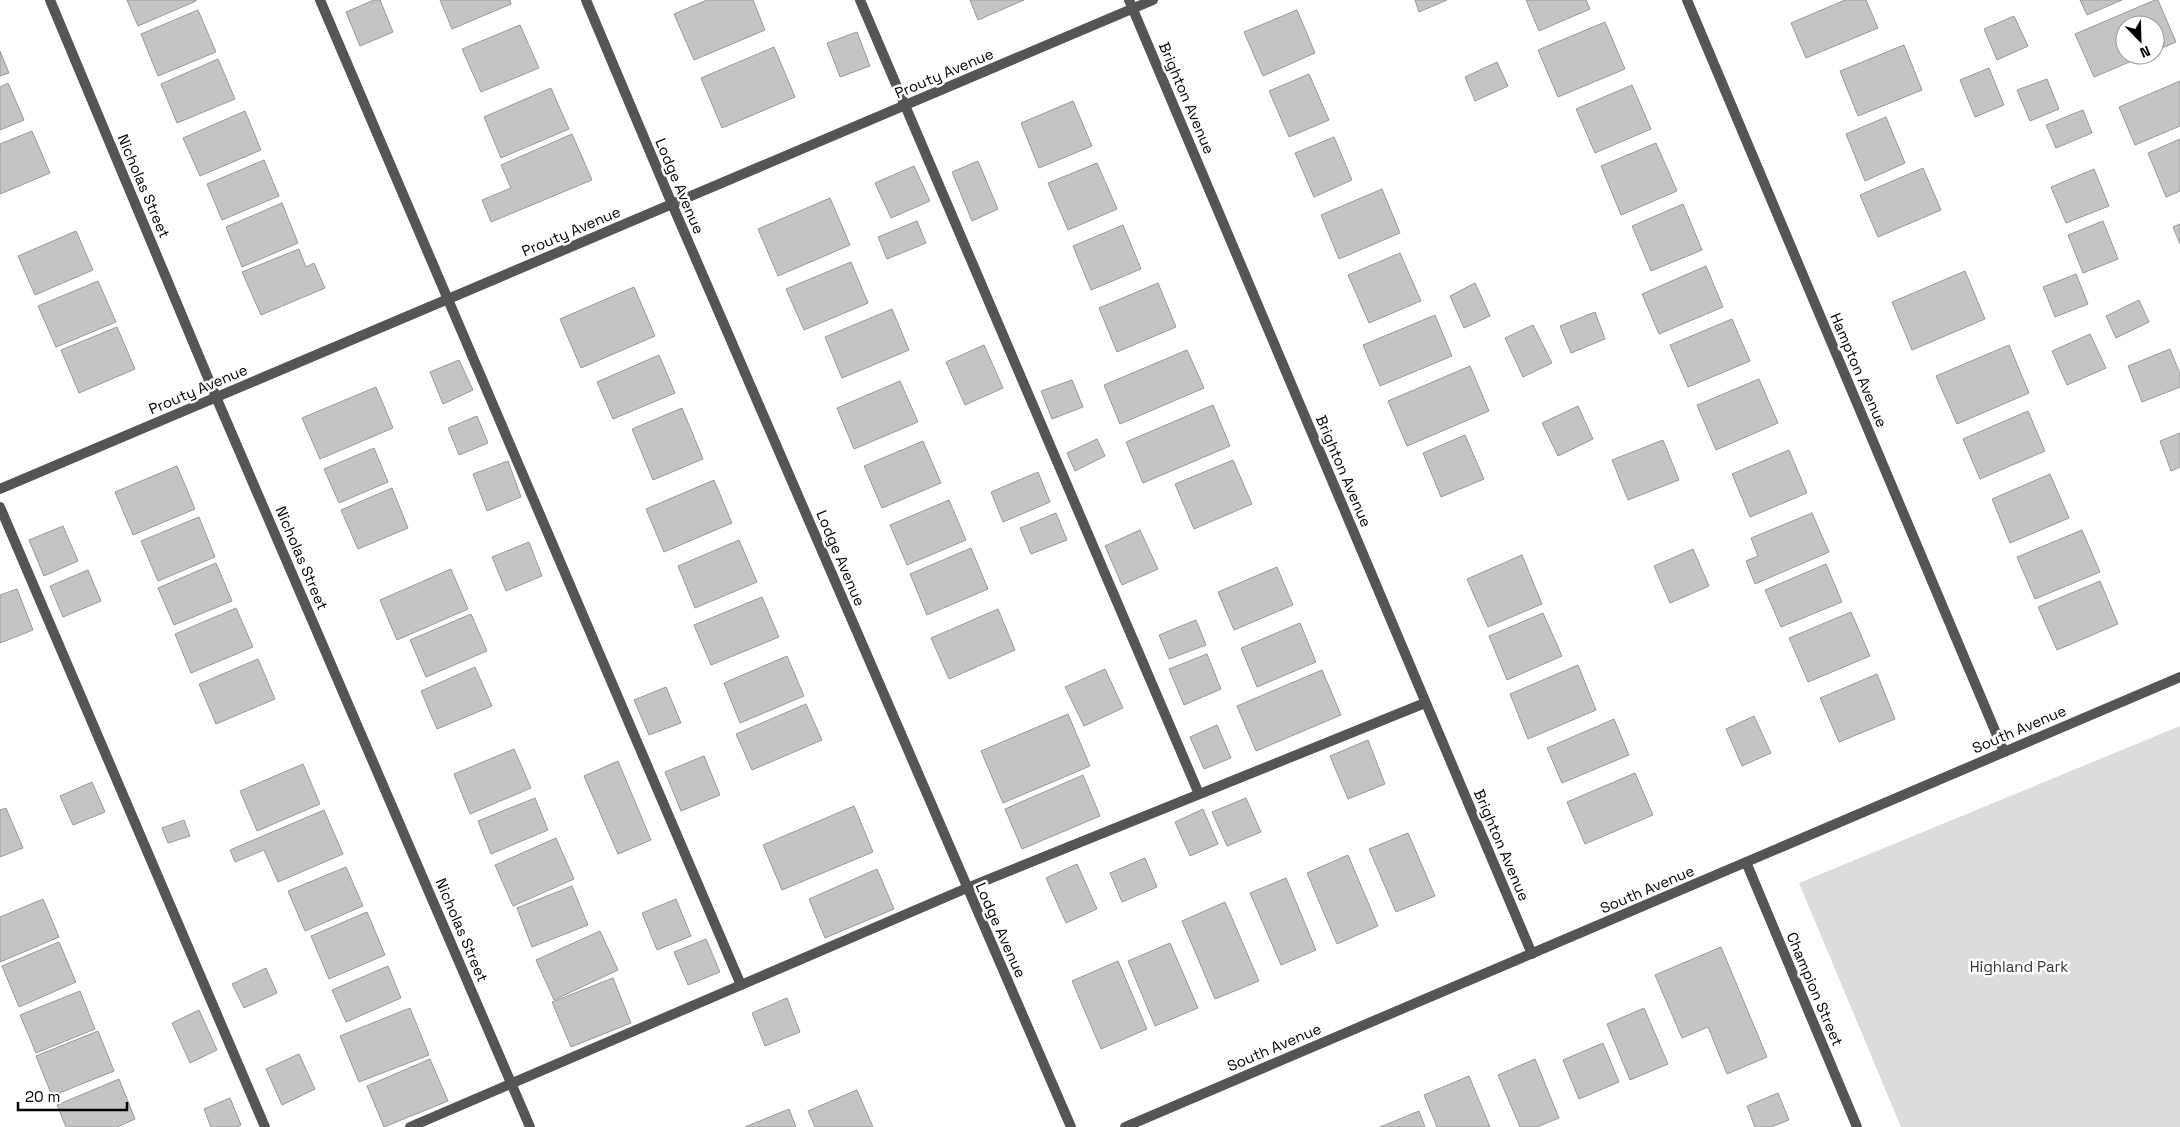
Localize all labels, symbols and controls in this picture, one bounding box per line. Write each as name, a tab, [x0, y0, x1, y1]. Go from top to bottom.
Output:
north arrow	[2115, 15, 2165, 65]
street label: Brighton Avenue	[1155, 39, 1219, 157]
text: N	[2137, 42, 2153, 62]
street label: Prouty Avenue	[892, 44, 996, 102]
street label: Nicholas Street	[114, 131, 174, 241]
street label: Lodge Avenue	[651, 135, 709, 237]
street label: Prouty Avenue	[519, 202, 623, 260]
street label: Hampton Avenue	[1826, 310, 1892, 430]
street label: Prouty Avenue	[146, 360, 250, 418]
street label: Brighton Avenue	[1312, 412, 1376, 530]
street label: Nicholas Street	[272, 503, 332, 613]
street label: Lodge Avenue	[812, 507, 870, 609]
street label: South Avenue	[1969, 701, 2069, 757]
street label: Brighton Avenue	[1470, 786, 1534, 904]
street label: South Avenue	[1597, 861, 1697, 917]
street label: Nicholas Street	[432, 875, 492, 985]
street label: Lodge Avenue	[972, 879, 1031, 981]
street label: Champion Street	[1782, 929, 1848, 1049]
park label: Highland Park	[1970, 957, 2068, 976]
street label: South Avenue	[1224, 1019, 1324, 1075]
scale bar	[18, 1080, 126, 1112]
text: 20 m	[25, 1087, 60, 1106]

